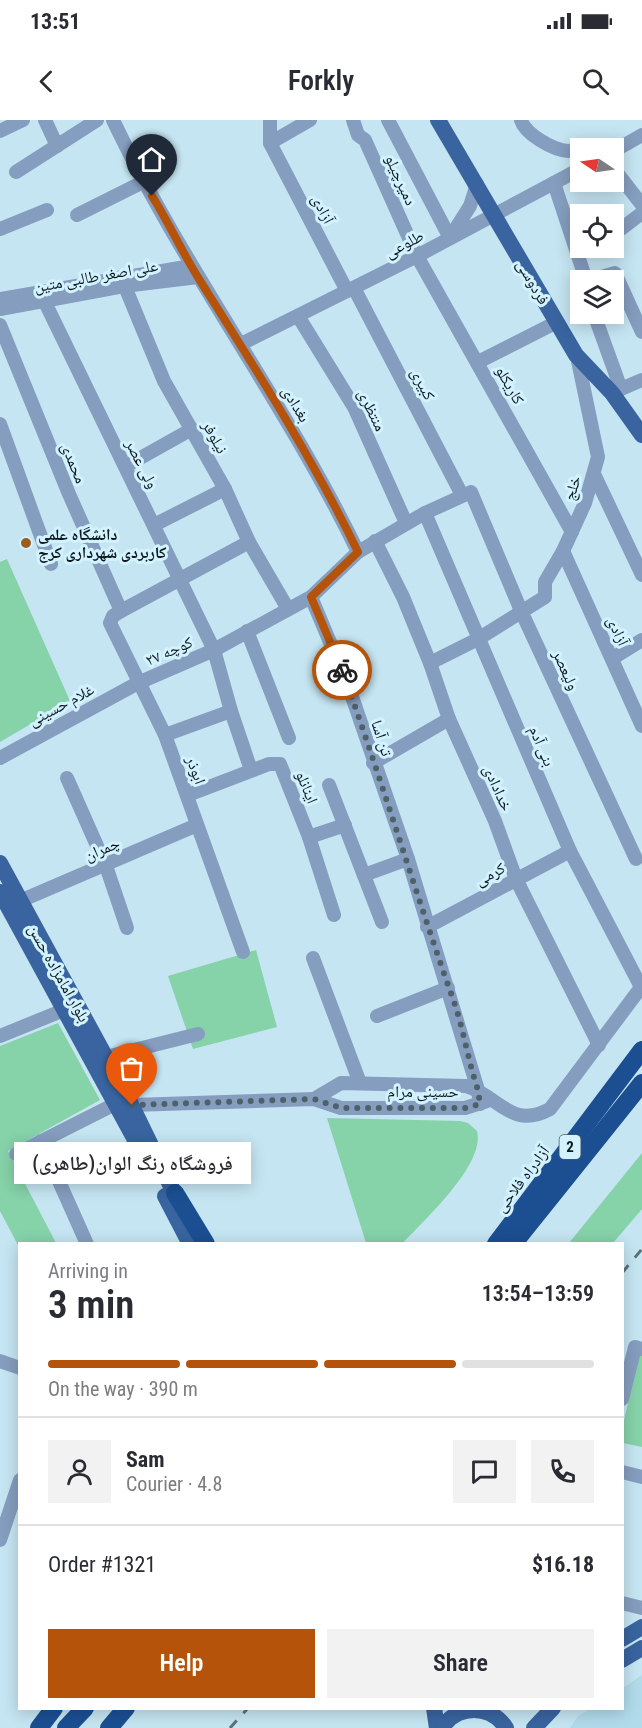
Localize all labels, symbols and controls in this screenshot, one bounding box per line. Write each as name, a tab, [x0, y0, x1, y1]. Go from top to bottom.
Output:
text: 13:51	[30, 9, 81, 34]
icon: back	[30, 65, 63, 98]
text: Forkly	[288, 65, 354, 97]
icon: search	[579, 65, 612, 98]
pin	[126, 134, 177, 196]
north arrow	[570, 138, 624, 192]
map controls	[570, 138, 624, 324]
icon: home	[135, 143, 168, 176]
street label: دمیرچیلو	[381, 152, 421, 208]
street label: آزادی	[307, 191, 339, 228]
button: locate	[570, 204, 624, 258]
street label: طلوعی	[381, 226, 427, 263]
street label: علی اصغر طالبی متین	[33, 256, 160, 297]
street label: فردوسی	[512, 256, 553, 308]
button: layers	[570, 270, 624, 324]
street label: کاریکلو	[492, 362, 528, 408]
street label: کبیری	[406, 365, 439, 404]
street label: بغدادی	[277, 382, 314, 426]
street label: منتظری	[353, 386, 390, 434]
street label: نیلوفر	[198, 416, 232, 457]
street label: ولی عصر	[120, 435, 162, 492]
street label: محمدی	[56, 440, 91, 486]
street label: خلج	[559, 473, 586, 503]
place label: دانشگاه علمی کاربردی شهرداری کرج	[38, 525, 166, 563]
marker: دانشگاه علمی کاربردی شهرداری کرج	[19, 536, 33, 550]
street label: آزادی	[602, 613, 633, 650]
street label: کوچه ۲۷	[142, 632, 196, 670]
courier	[312, 640, 372, 700]
street label: ولیعصر	[548, 646, 583, 693]
icon: bike	[326, 654, 359, 687]
street label: غلام حسینی	[25, 680, 98, 731]
street label: تن آسا	[366, 718, 397, 759]
street label: بنی آدم	[524, 723, 559, 769]
street label: ابوذر	[182, 752, 210, 787]
street label: خدادادی	[479, 762, 517, 814]
street label: اینانلو	[292, 768, 322, 806]
street label: چمران	[82, 833, 123, 866]
street label: کرمی	[472, 858, 509, 891]
street label: بلوار امامزاده حسن	[23, 921, 94, 1026]
pin	[106, 1043, 157, 1105]
icon: bag	[115, 1052, 148, 1085]
street label: حسینی مرام	[387, 1082, 459, 1102]
road number: 2	[560, 1135, 580, 1159]
callout: فروشگاه رنگ الوان(طاهری)	[14, 1141, 250, 1183]
street label: آزادراه فلاحی	[491, 1141, 554, 1217]
text: فروشگاه رنگ الوان(طاهری)	[32, 1151, 233, 1175]
text: Arriving in	[48, 1259, 128, 1283]
text: 13:54–13:59	[482, 1281, 594, 1306]
text: 3 min	[48, 1282, 134, 1328]
text: On the way · 390 m	[48, 1377, 198, 1401]
button: person	[48, 1440, 111, 1503]
button: chat	[453, 1440, 516, 1503]
button: phone	[531, 1440, 594, 1503]
text: Sam	[126, 1447, 165, 1472]
text: Courier · 4.8	[126, 1472, 222, 1496]
text: Order #1321	[48, 1552, 156, 1577]
text: $16.18	[532, 1552, 594, 1577]
button: Help	[48, 1629, 315, 1698]
button: Share	[327, 1629, 594, 1698]

